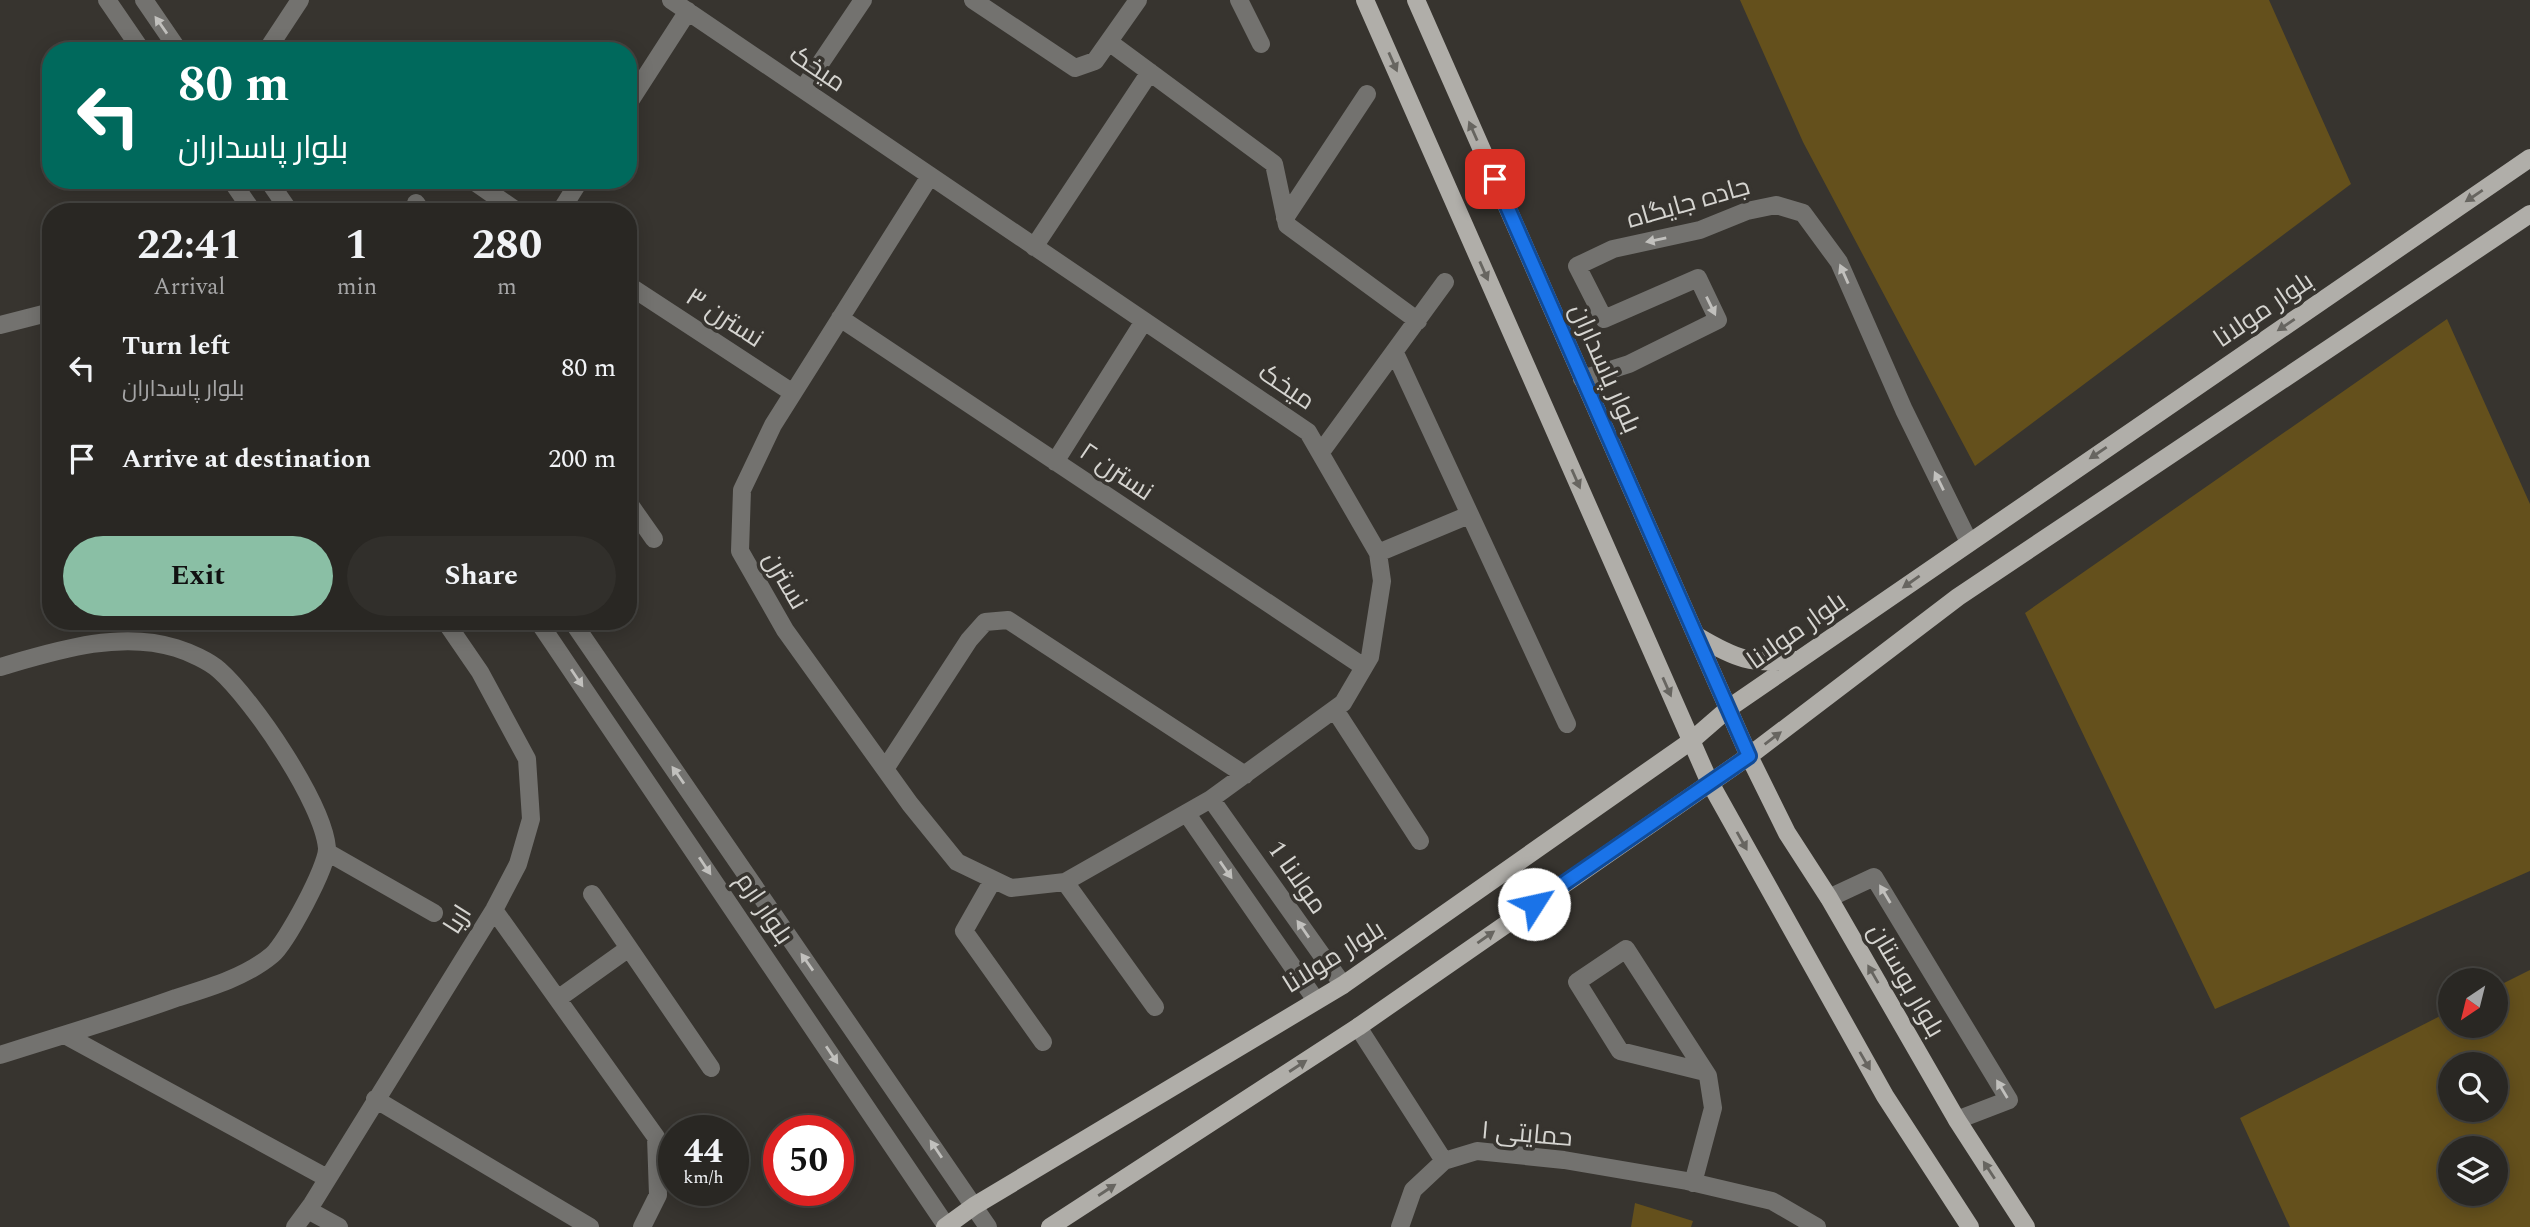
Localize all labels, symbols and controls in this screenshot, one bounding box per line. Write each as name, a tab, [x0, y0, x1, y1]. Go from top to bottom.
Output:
one-way arrow	[154, 16, 168, 34]
street label: میخک	[781, 35, 854, 103]
text: 80 m	[178, 48, 289, 123]
one-way arrow	[1388, 52, 1399, 73]
icon: left	[63, 70, 154, 161]
one-way arrow	[1468, 120, 1479, 141]
text: بلوار پاسداران	[178, 124, 348, 173]
pin	[1465, 149, 1525, 209]
icon: arrive	[1476, 160, 1514, 198]
street label: جاده جایگاه	[1622, 166, 1755, 240]
one-way arrow	[2465, 189, 2483, 203]
text: 22:41	[137, 214, 242, 277]
text: 1	[345, 214, 369, 277]
text: 280	[472, 214, 542, 277]
one-way arrow	[1645, 235, 1667, 246]
one-way arrow	[1478, 261, 1490, 281]
street label: بلوار مولانا	[2205, 262, 2322, 358]
one-way arrow	[1839, 263, 1850, 284]
text: Arrival	[154, 270, 225, 305]
text: min	[337, 270, 377, 305]
text: m	[497, 270, 517, 305]
street label: نسترن ۳	[677, 278, 771, 358]
one-way arrow	[1706, 296, 1717, 316]
street label: بلوار پاسداران	[1559, 297, 1652, 440]
one-way arrow	[2277, 318, 2295, 332]
text: Turn left	[122, 326, 230, 366]
text: 80 m	[561, 348, 616, 388]
icon: left	[63, 349, 101, 387]
street label: میخک	[1250, 353, 1323, 421]
text: بلوار پاسداران	[122, 372, 244, 407]
street label: نسترن ۲	[1071, 432, 1162, 511]
text: Arrive at destination	[122, 439, 371, 479]
text: 200 m	[548, 439, 616, 479]
icon: arrive	[63, 440, 101, 478]
one-way arrow	[2088, 447, 2108, 460]
one-way arrow	[1570, 469, 1582, 489]
one-way arrow	[1933, 471, 1945, 491]
button: Exit	[63, 536, 333, 616]
button: Share	[347, 536, 616, 616]
street label: نسترن	[752, 544, 818, 617]
one-way arrow	[1902, 575, 1920, 589]
street label: بلوار مولانا	[1739, 582, 1854, 680]
one-way arrow	[570, 669, 584, 687]
one-way arrow	[1662, 677, 1673, 698]
one-way arrow	[1764, 731, 1782, 745]
one-way arrow	[671, 766, 685, 784]
one-way arrow	[1736, 831, 1748, 850]
street label: مولانا 1	[1257, 832, 1337, 923]
one-way arrow	[698, 857, 712, 875]
one-way arrow	[1219, 861, 1233, 879]
street label: بلوار ارم	[725, 864, 803, 953]
position arrow	[1497, 867, 1571, 941]
one-way arrow	[1878, 884, 1891, 903]
street label: اریا	[433, 897, 482, 942]
street label: بلوار مولانا	[1275, 910, 1392, 1004]
street label: بلوار بوستان	[1857, 916, 1955, 1045]
one-way arrow	[1296, 920, 1310, 938]
one-way arrow	[1477, 930, 1495, 944]
one-way arrow	[800, 953, 814, 971]
one-way arrow	[1867, 964, 1879, 984]
north arrow	[2438, 968, 2508, 1038]
map controls	[2438, 968, 2508, 1206]
one-way arrow	[825, 1045, 838, 1064]
one-way arrow	[1859, 1051, 1871, 1070]
button: search	[2438, 1052, 2508, 1122]
one-way arrow	[1289, 1059, 1307, 1073]
one-way arrow	[1996, 1079, 2008, 1098]
street label: حمایتی ۱	[1479, 1110, 1574, 1158]
speed limit sign: 50	[763, 1115, 854, 1206]
text: 44	[684, 1125, 723, 1178]
button: layers	[2438, 1136, 2508, 1206]
one-way arrow	[930, 1140, 943, 1159]
one-way arrow	[1983, 1160, 1996, 1179]
text: km/h	[683, 1164, 724, 1191]
one-way arrow	[1098, 1183, 1117, 1196]

